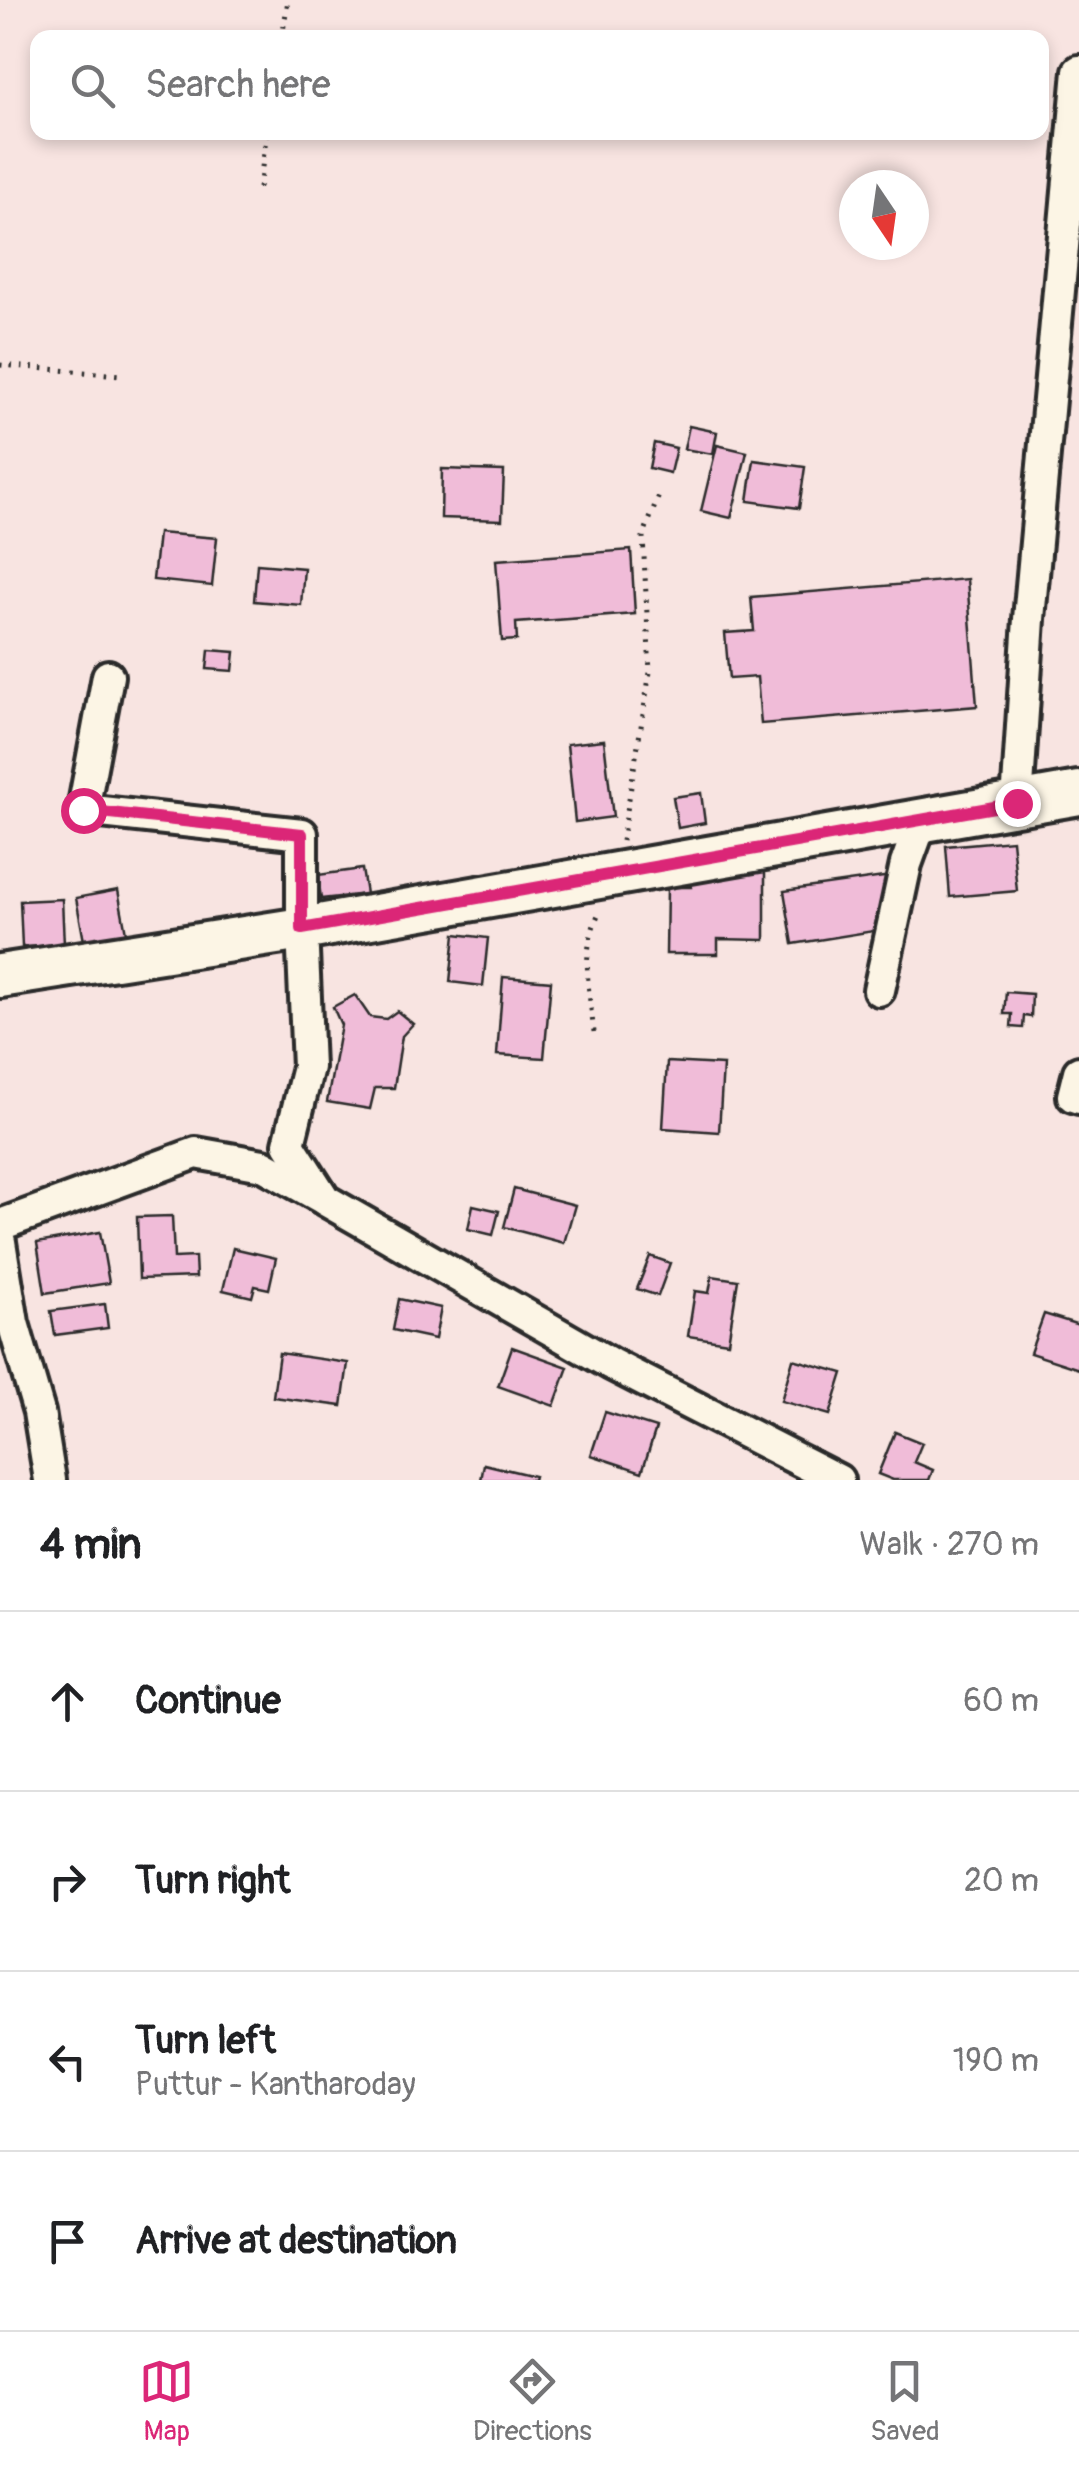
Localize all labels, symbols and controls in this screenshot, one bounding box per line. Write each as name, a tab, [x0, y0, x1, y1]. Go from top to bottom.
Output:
search box	[30, 30, 1049, 140]
icon: search	[65, 58, 120, 113]
text: Search here	[145, 61, 331, 109]
north arrow	[839, 170, 929, 260]
route end	[995, 781, 1041, 827]
route start	[61, 788, 107, 834]
text: 4 min	[40, 1519, 142, 1571]
text: Walk · 270 m	[860, 1525, 1039, 1565]
icon: ahead	[40, 1674, 95, 1729]
text: Continue	[135, 1677, 281, 1725]
text: 60 m	[963, 1681, 1039, 1721]
icon: right	[40, 1854, 95, 1909]
text: Turn right	[135, 1857, 290, 1905]
text: 20 m	[964, 1861, 1039, 1901]
text: Turn left	[135, 2017, 276, 2065]
icon: left	[40, 2034, 95, 2089]
text: 190 m	[953, 2041, 1039, 2081]
text: Puttur - Kantharoday	[135, 2065, 416, 2105]
icon: arrive	[40, 2214, 95, 2269]
text: Arrive at destination	[135, 2217, 457, 2265]
tab: Map	[139, 2354, 194, 2449]
tab: Directions	[473, 2354, 592, 2449]
tab: Saved	[870, 2354, 940, 2449]

